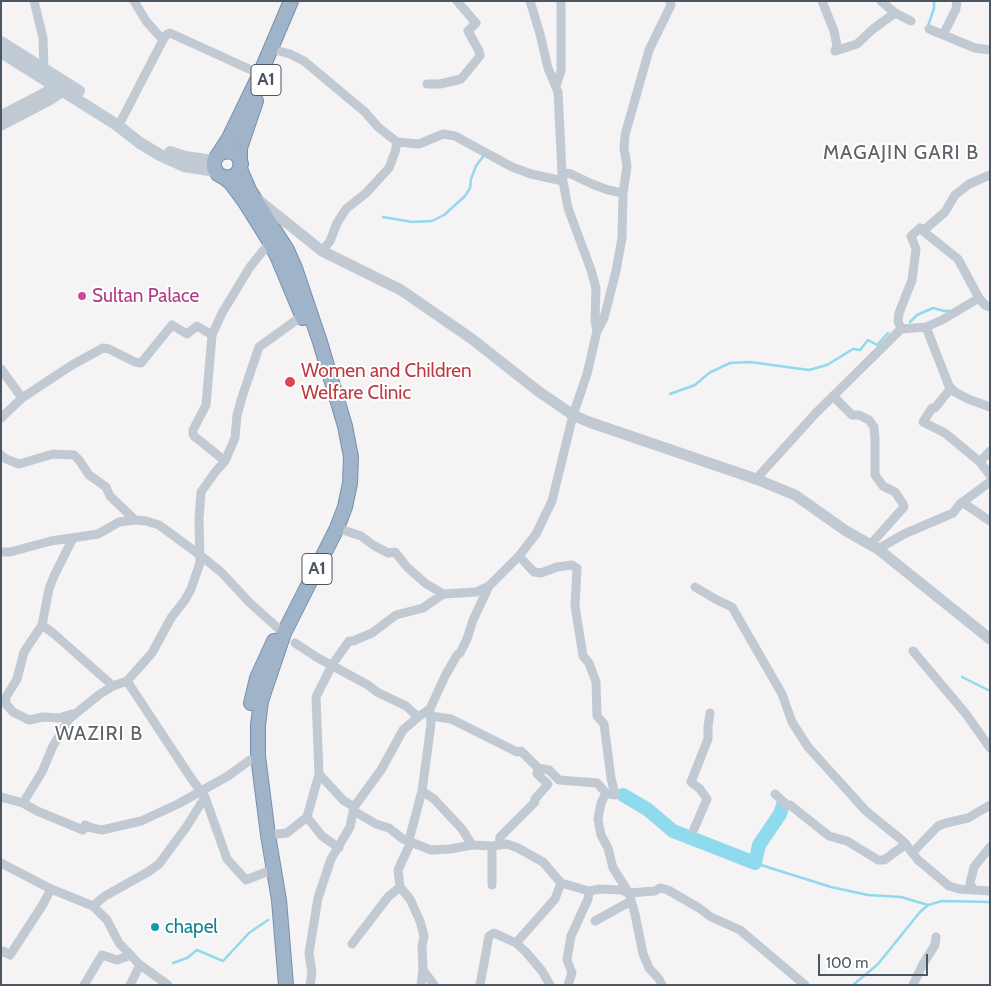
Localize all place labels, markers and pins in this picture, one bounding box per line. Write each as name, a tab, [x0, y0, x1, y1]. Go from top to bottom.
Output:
place label: Sultan Palace	[92, 285, 199, 307]
marker: Sultan Palace	[76, 290, 88, 302]
place label: Women and Children Welfare Clinic	[301, 360, 472, 404]
marker: Women and Children Welfare Clinic	[283, 375, 297, 389]
place label: chapel	[165, 916, 218, 938]
marker: chapel	[149, 921, 161, 933]

